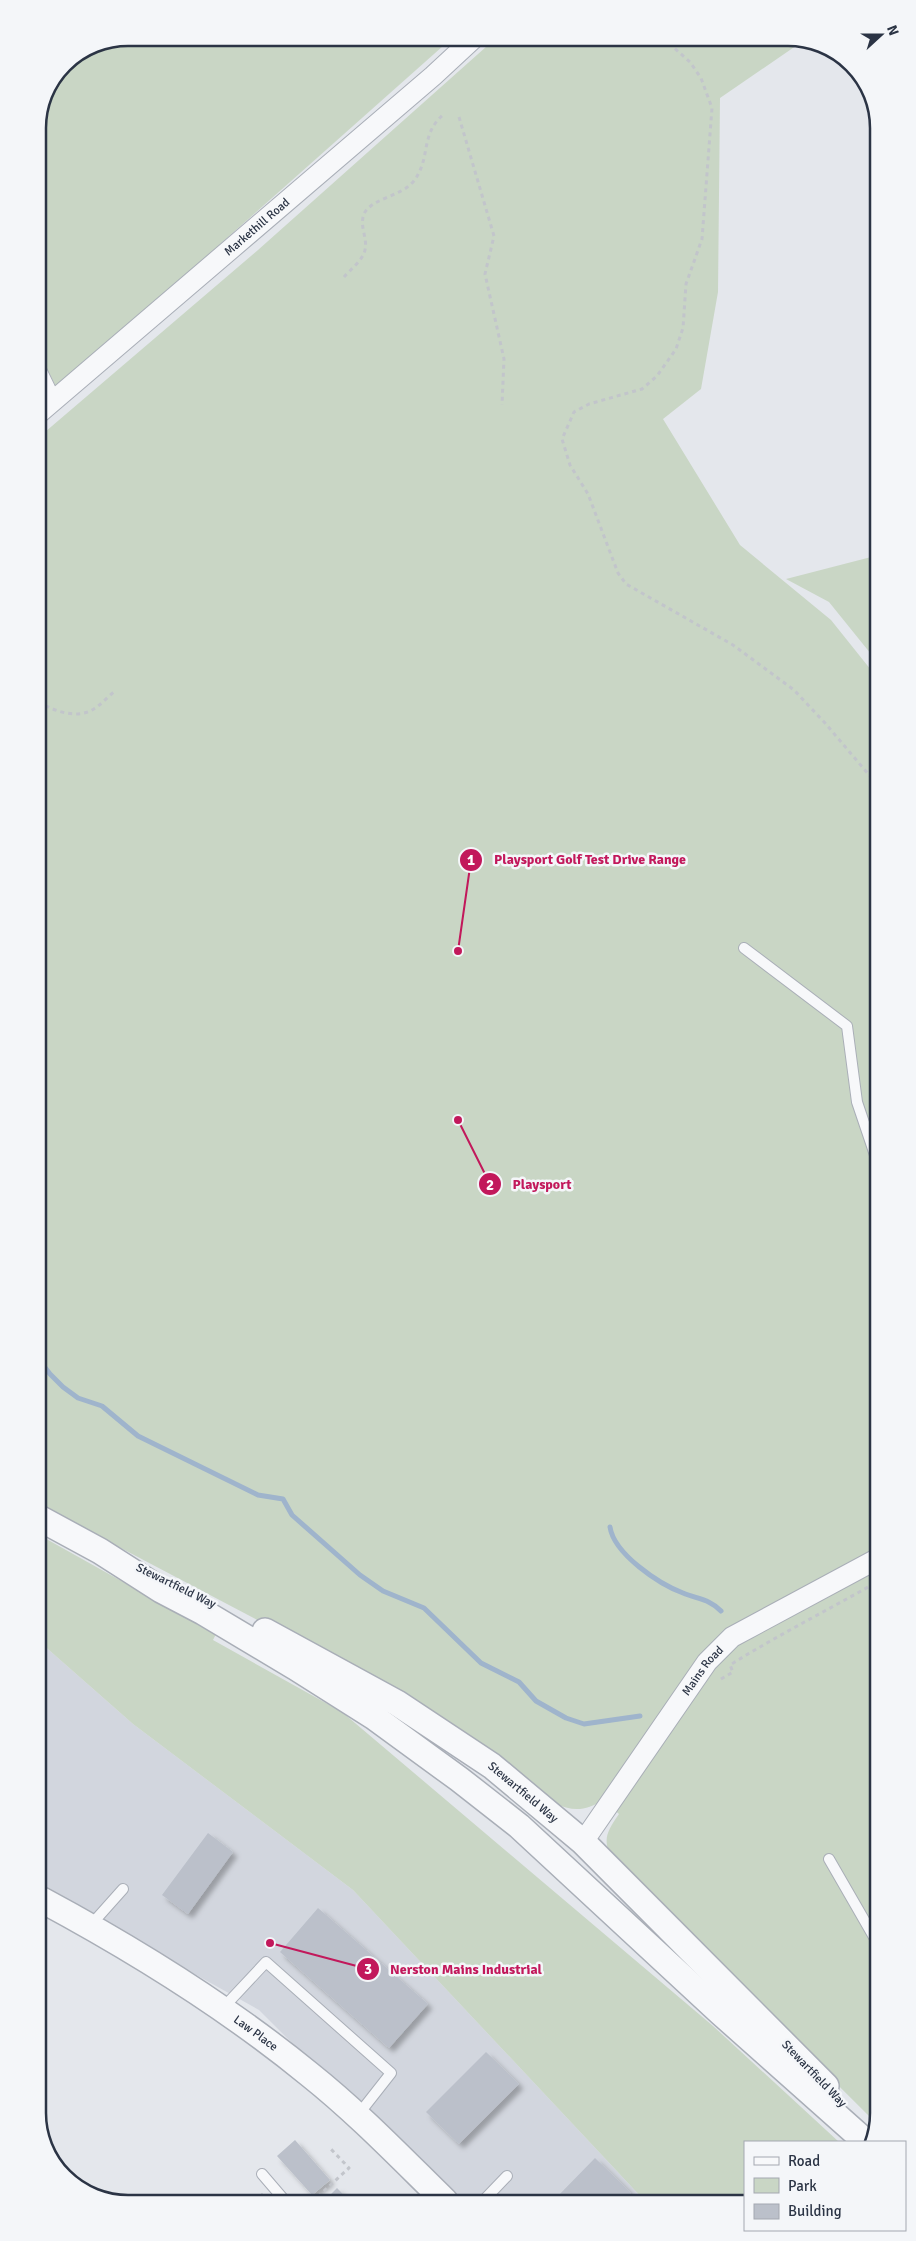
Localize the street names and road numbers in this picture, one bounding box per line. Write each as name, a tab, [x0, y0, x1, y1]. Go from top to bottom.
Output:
street label: Markethill Road	[221, 195, 293, 259]
street label: Stewartfield Way	[134, 1560, 219, 1612]
street label: Mains Road	[679, 1643, 726, 1699]
street label: Stewartfield Way	[485, 1758, 562, 1826]
street label: Law Place	[231, 2012, 281, 2054]
street label: Stewartfield Way	[778, 2037, 850, 2111]

